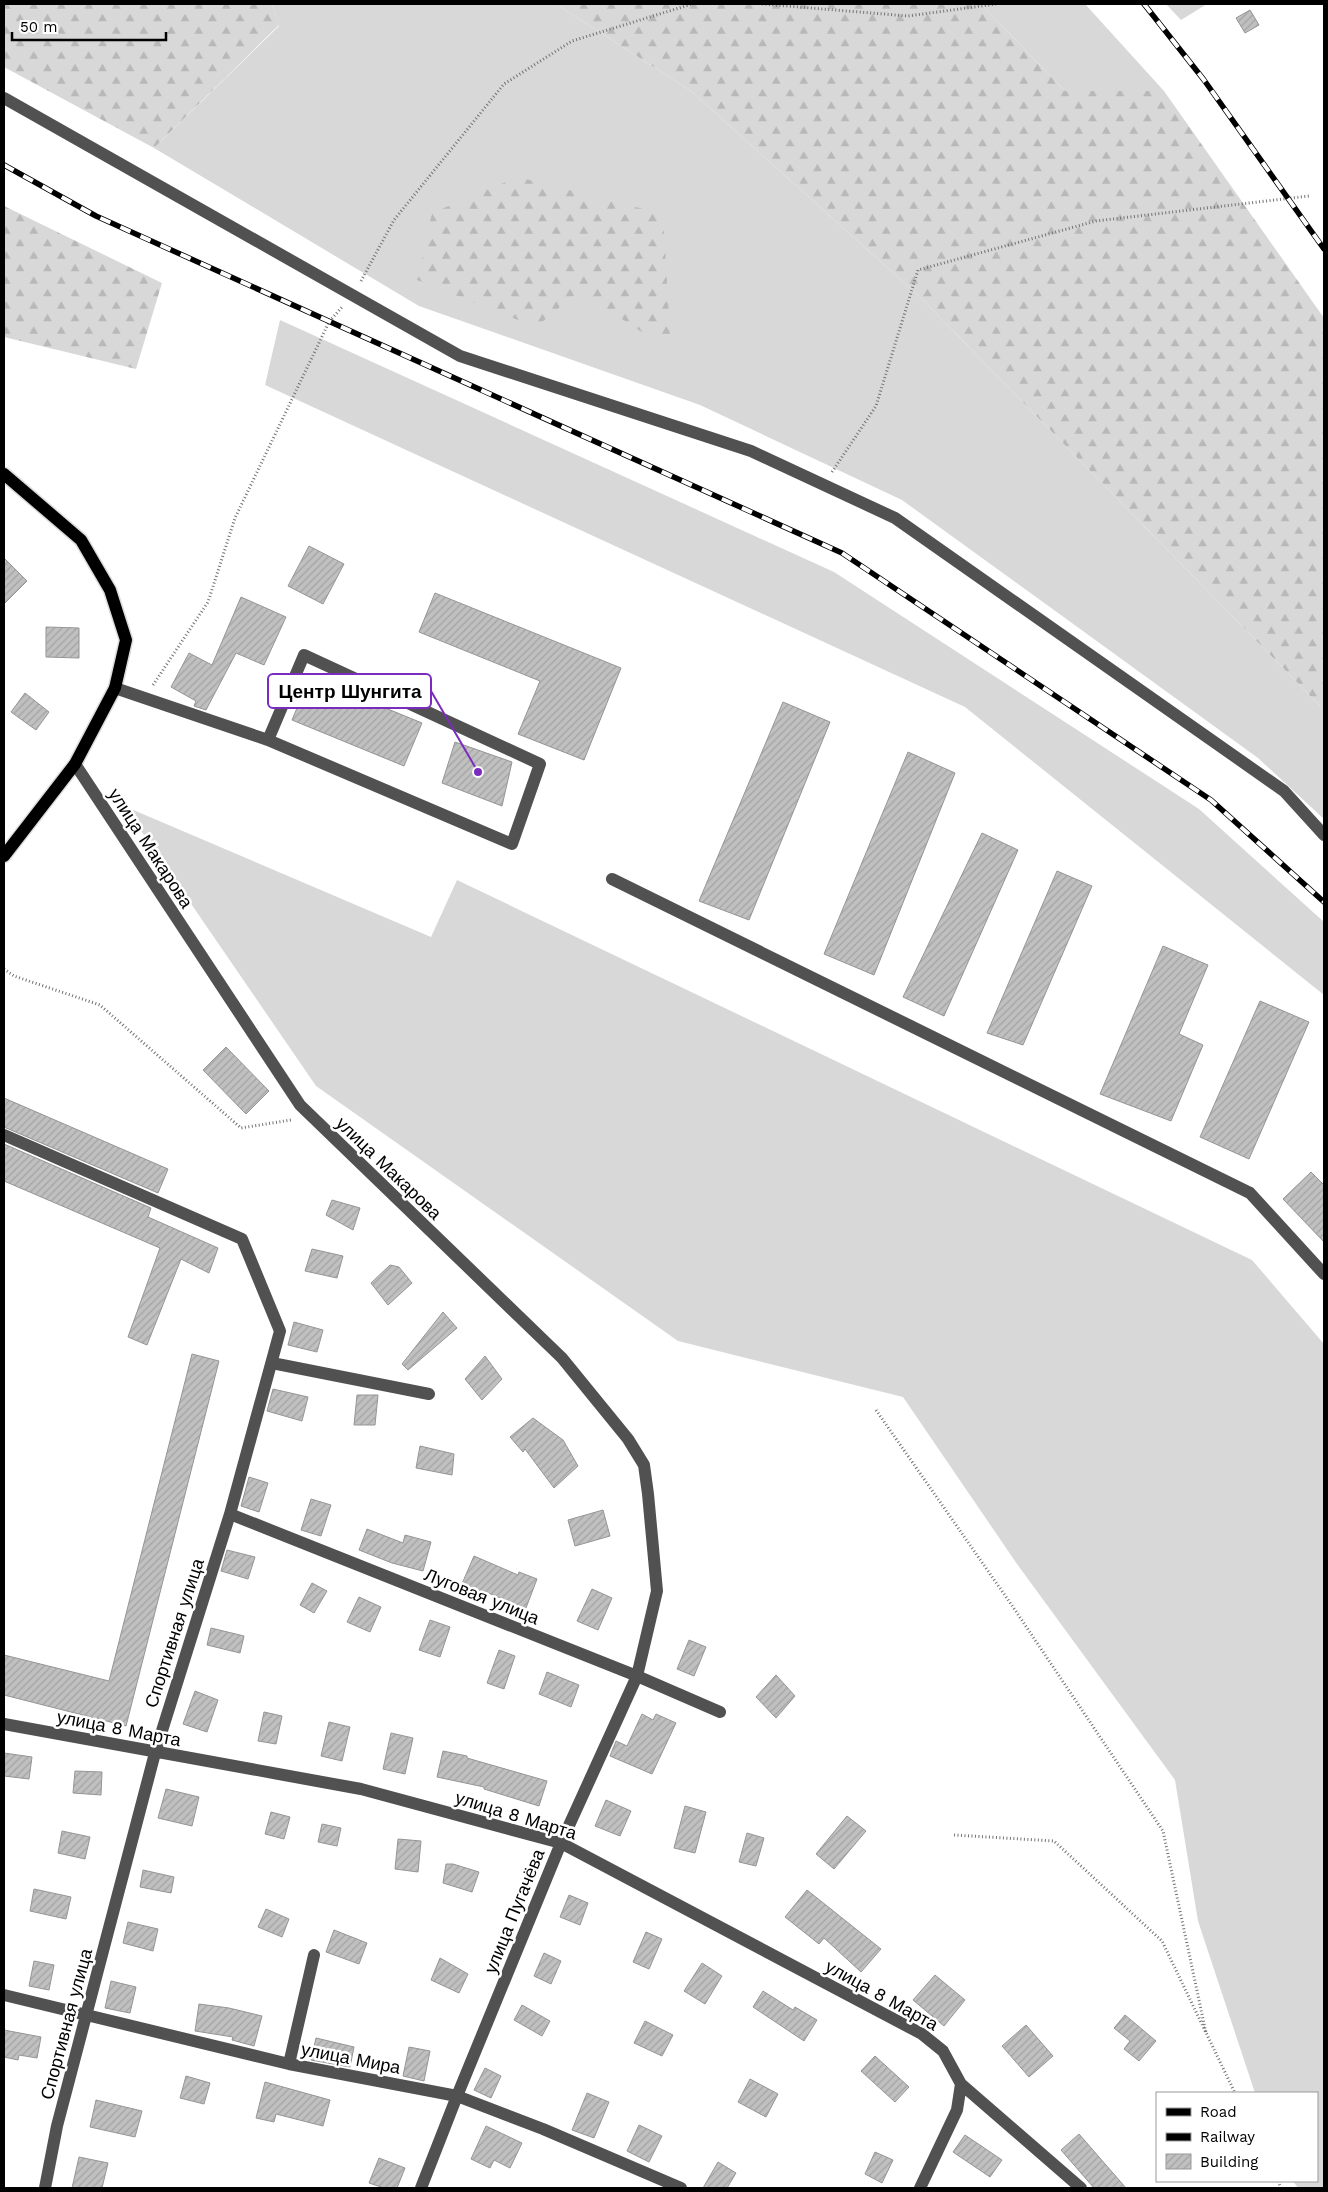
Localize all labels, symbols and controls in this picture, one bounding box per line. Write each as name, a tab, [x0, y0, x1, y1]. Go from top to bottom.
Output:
scale bar	[12, 10, 166, 42]
text: 50 m	[20, 18, 57, 36]
callout: Центр Шунгита	[268, 674, 431, 708]
text: Центр Шунгита	[278, 680, 422, 703]
street label: улица Макарова	[104, 784, 198, 913]
street label: улица Макарова	[332, 1112, 447, 1224]
street label: Спортивная улица	[140, 1555, 208, 1710]
street label: Луговая улица	[422, 1563, 543, 1629]
street label: улица 8 Марта	[55, 1706, 184, 1750]
street label: улица 8 Марта	[453, 1787, 580, 1844]
street label: улица Пугачёва	[480, 1845, 549, 1976]
street label: Спортивная улица	[36, 1945, 97, 2102]
street label: улица 8 Марта	[822, 1955, 943, 2035]
street label: улица Мира	[300, 2038, 403, 2078]
legend	[1156, 2092, 1318, 2182]
text: Road	[1200, 2103, 1237, 2121]
text: Railway	[1200, 2128, 1255, 2146]
text: Building	[1200, 2153, 1258, 2171]

